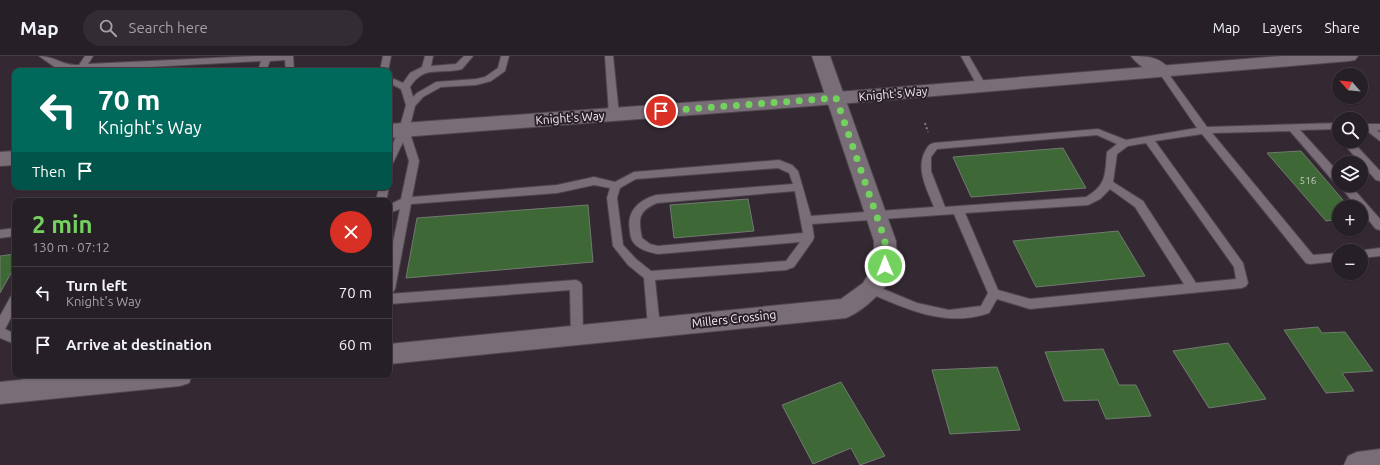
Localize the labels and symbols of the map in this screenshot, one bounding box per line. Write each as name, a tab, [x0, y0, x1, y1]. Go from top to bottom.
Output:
north arrow	[1332, 68, 1368, 104]
street label: Knight's Way	[858, 84, 928, 103]
pin	[644, 94, 678, 128]
street label: Knight's Way	[535, 109, 605, 126]
house number: 516	[1300, 175, 1317, 186]
position arrow	[864, 245, 906, 287]
street label: Millers Crossing	[691, 308, 777, 329]

